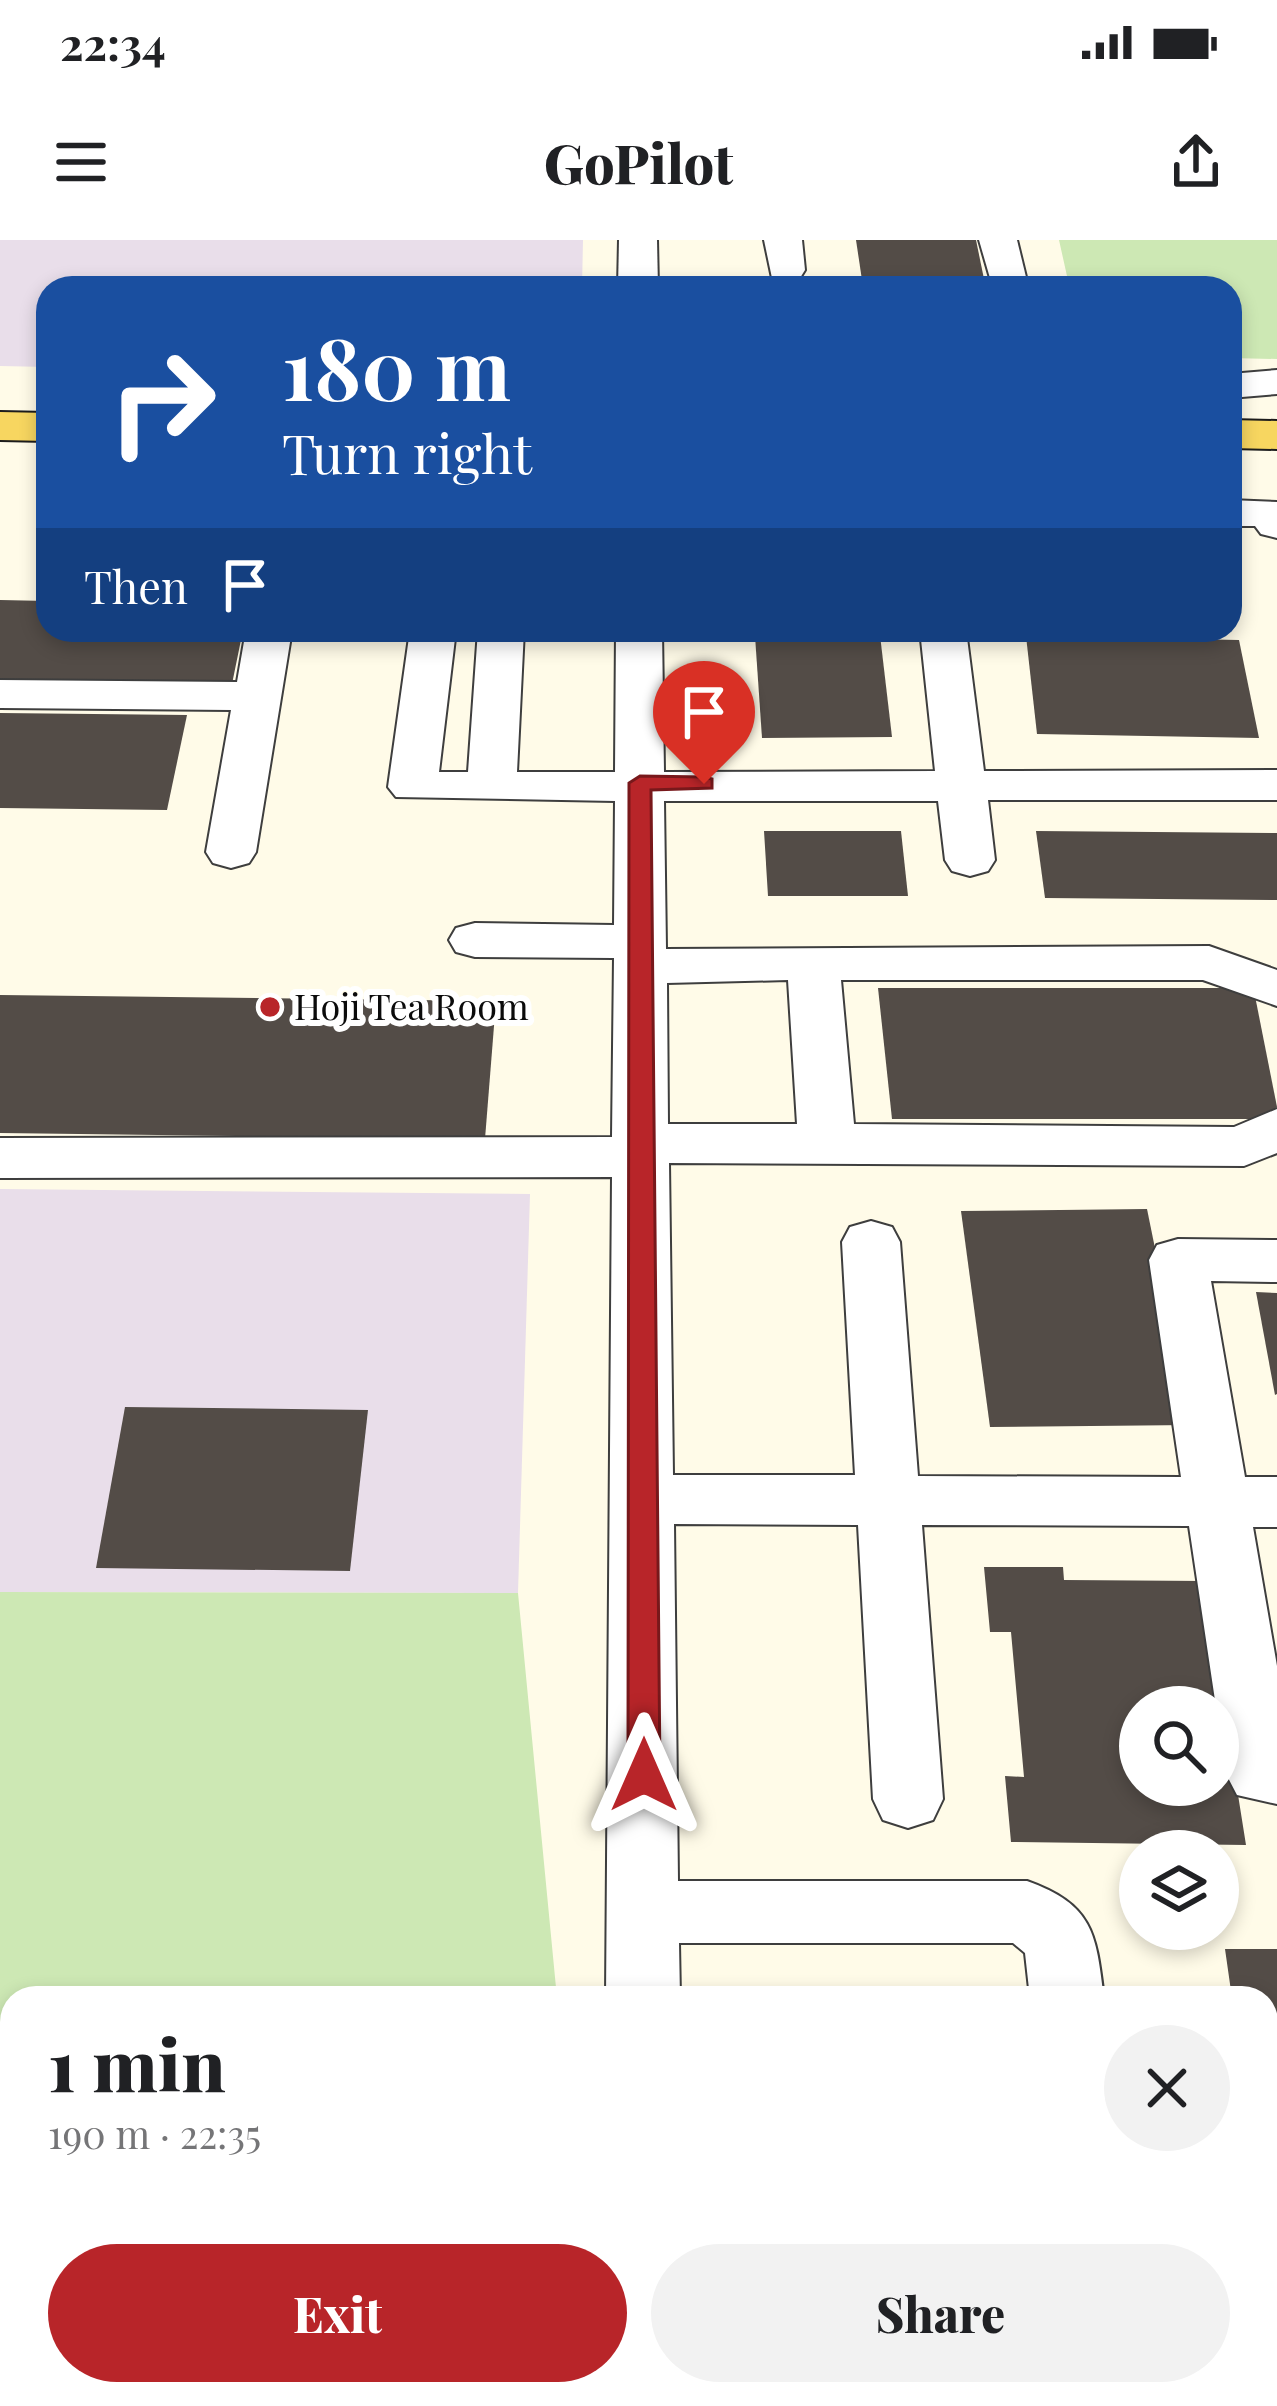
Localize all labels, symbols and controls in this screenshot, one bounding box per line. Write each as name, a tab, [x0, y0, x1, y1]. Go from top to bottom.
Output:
text: 22:34	[60, 12, 166, 72]
text: GoPilot	[544, 126, 733, 198]
icon: menu	[48, 129, 114, 195]
icon: share	[1163, 129, 1229, 195]
text: 180 m	[282, 310, 511, 422]
icon: right	[84, 324, 240, 480]
text: Turn right	[282, 417, 532, 489]
icon: arrive	[212, 552, 278, 618]
text: Then	[84, 555, 188, 615]
pin	[653, 661, 755, 784]
icon: arrive	[671, 679, 737, 745]
place label: Hoji Tea Room	[294, 981, 529, 1029]
marker: Hoji Tea Room	[257, 994, 283, 1020]
map controls	[1119, 1686, 1239, 1950]
button: search	[1119, 1686, 1239, 1806]
position arrow	[581, 1712, 707, 1838]
button: layers	[1119, 1830, 1239, 1950]
text: 1 min	[48, 2014, 226, 2110]
button: close	[1104, 2025, 1230, 2151]
text: 190 m · 22:35	[48, 2107, 261, 2159]
button: Exit	[48, 2244, 627, 2382]
button: Share	[651, 2244, 1230, 2382]

